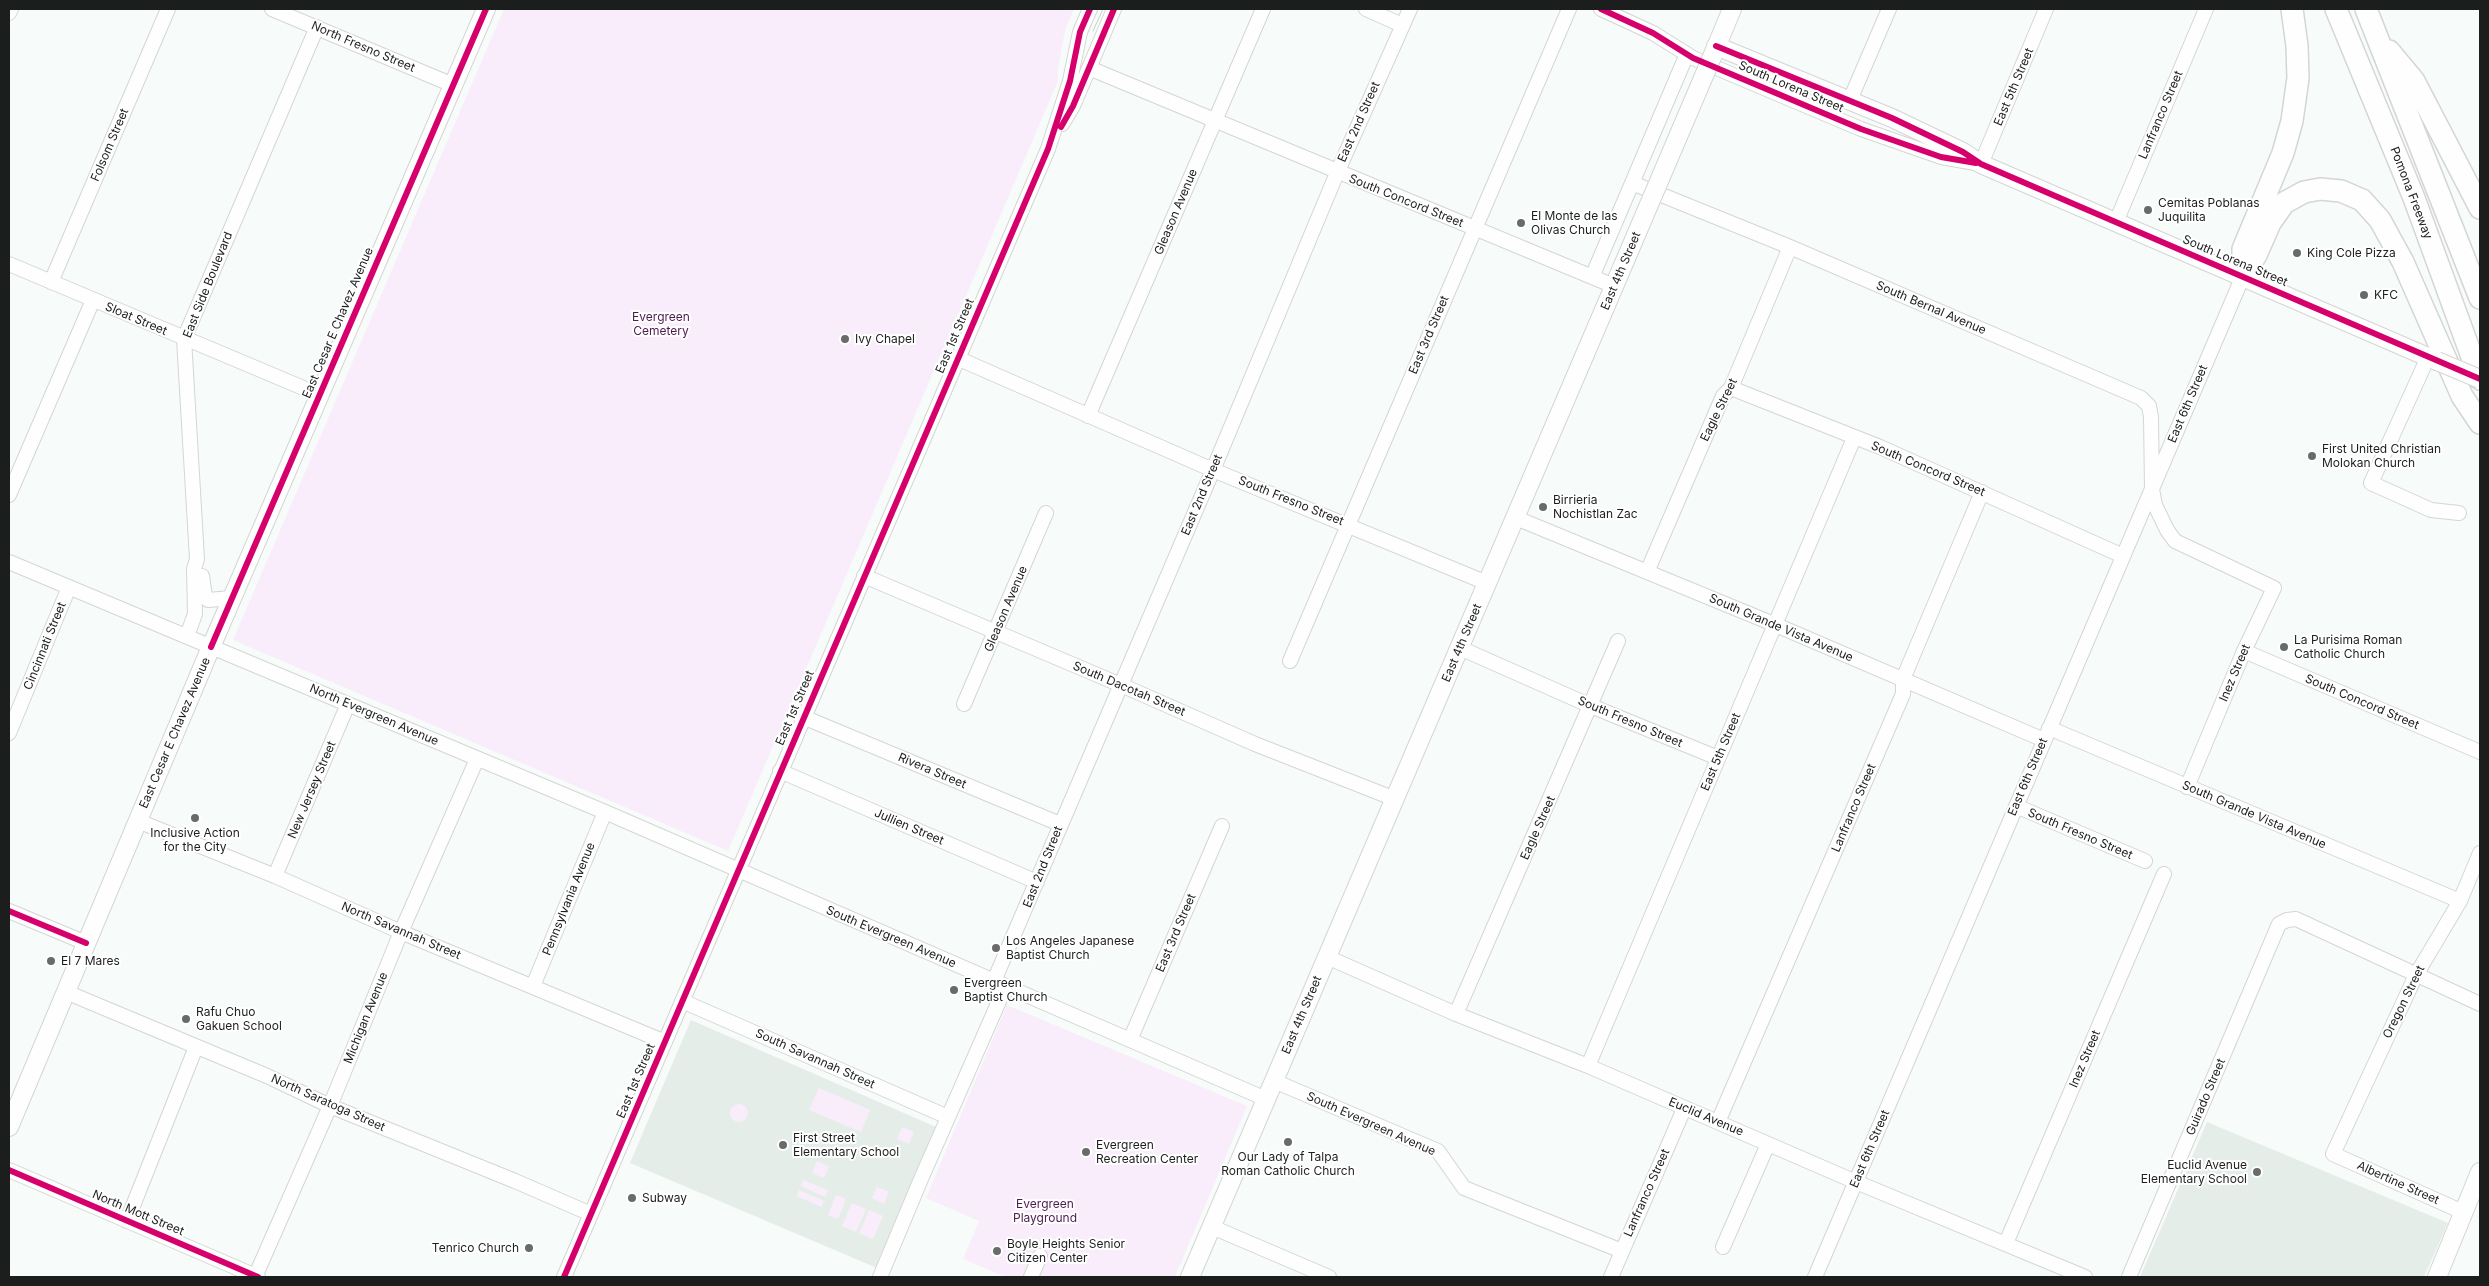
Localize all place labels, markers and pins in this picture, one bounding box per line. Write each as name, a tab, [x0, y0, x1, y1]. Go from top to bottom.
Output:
place label: Cemitas Poblanas Juquilita	[2158, 196, 2260, 224]
marker: Cemitas Poblanas Juquilita	[2142, 204, 2154, 216]
place label: El Monte de las Olivas Church	[1531, 209, 1617, 237]
marker: El Monte de las Olivas Church	[1515, 217, 1527, 229]
place label: King Cole Pizza	[2307, 246, 2396, 260]
marker: King Cole Pizza	[2291, 247, 2303, 259]
place label: KFC	[2374, 288, 2398, 302]
marker: KFC	[2358, 289, 2370, 301]
place label: Ivy Chapel	[855, 332, 915, 346]
marker: Ivy Chapel	[839, 333, 851, 345]
place label: First United Christian Molokan Church	[2322, 442, 2441, 470]
marker: First United Christian Molokan Church	[2306, 450, 2318, 462]
place label: Birrieria Nochistlan Zac	[1553, 493, 1638, 521]
marker: Birrieria Nochistlan Zac	[1537, 501, 1549, 513]
place label: La Purisima Roman Catholic Church	[2294, 633, 2402, 661]
marker: La Purisima Roman Catholic Church	[2278, 641, 2290, 653]
marker: Inclusive Action for the City	[189, 812, 201, 824]
place label: Inclusive Action for the City	[150, 826, 240, 854]
place label: Los Angeles Japanese Baptist Church	[1006, 934, 1134, 962]
marker: Los Angeles Japanese Baptist Church	[990, 942, 1002, 954]
place label: El 7 Mares	[61, 954, 120, 968]
marker: El 7 Mares	[45, 955, 57, 967]
place label: Evergreen Baptist Church	[964, 976, 1048, 1004]
marker: Evergreen Baptist Church	[948, 984, 960, 996]
place label: Rafu Chuo Gakuen School	[196, 1005, 282, 1033]
marker: Rafu Chuo Gakuen School	[180, 1013, 192, 1025]
place label: First Street Elementary School	[793, 1131, 899, 1159]
marker: Our Lady of Talpa Roman Catholic Church	[1282, 1136, 1294, 1148]
place label: Evergreen Recreation Center	[1096, 1138, 1198, 1166]
marker: First Street Elementary School	[777, 1139, 789, 1151]
marker: Evergreen Recreation Center	[1080, 1146, 1092, 1158]
place label: Our Lady of Talpa Roman Catholic Church	[1221, 1150, 1355, 1178]
place label: Euclid Avenue Elementary School	[2141, 1158, 2247, 1186]
marker: Euclid Avenue Elementary School	[2251, 1166, 2263, 1178]
place label: Subway	[642, 1191, 687, 1205]
marker: Subway	[626, 1192, 638, 1204]
place label: Boyle Heights Senior Citizen Center	[1007, 1237, 1125, 1265]
place label: Tenrico Church	[432, 1241, 519, 1255]
marker: Tenrico Church	[523, 1242, 535, 1254]
marker: Boyle Heights Senior Citizen Center	[991, 1245, 1003, 1257]

